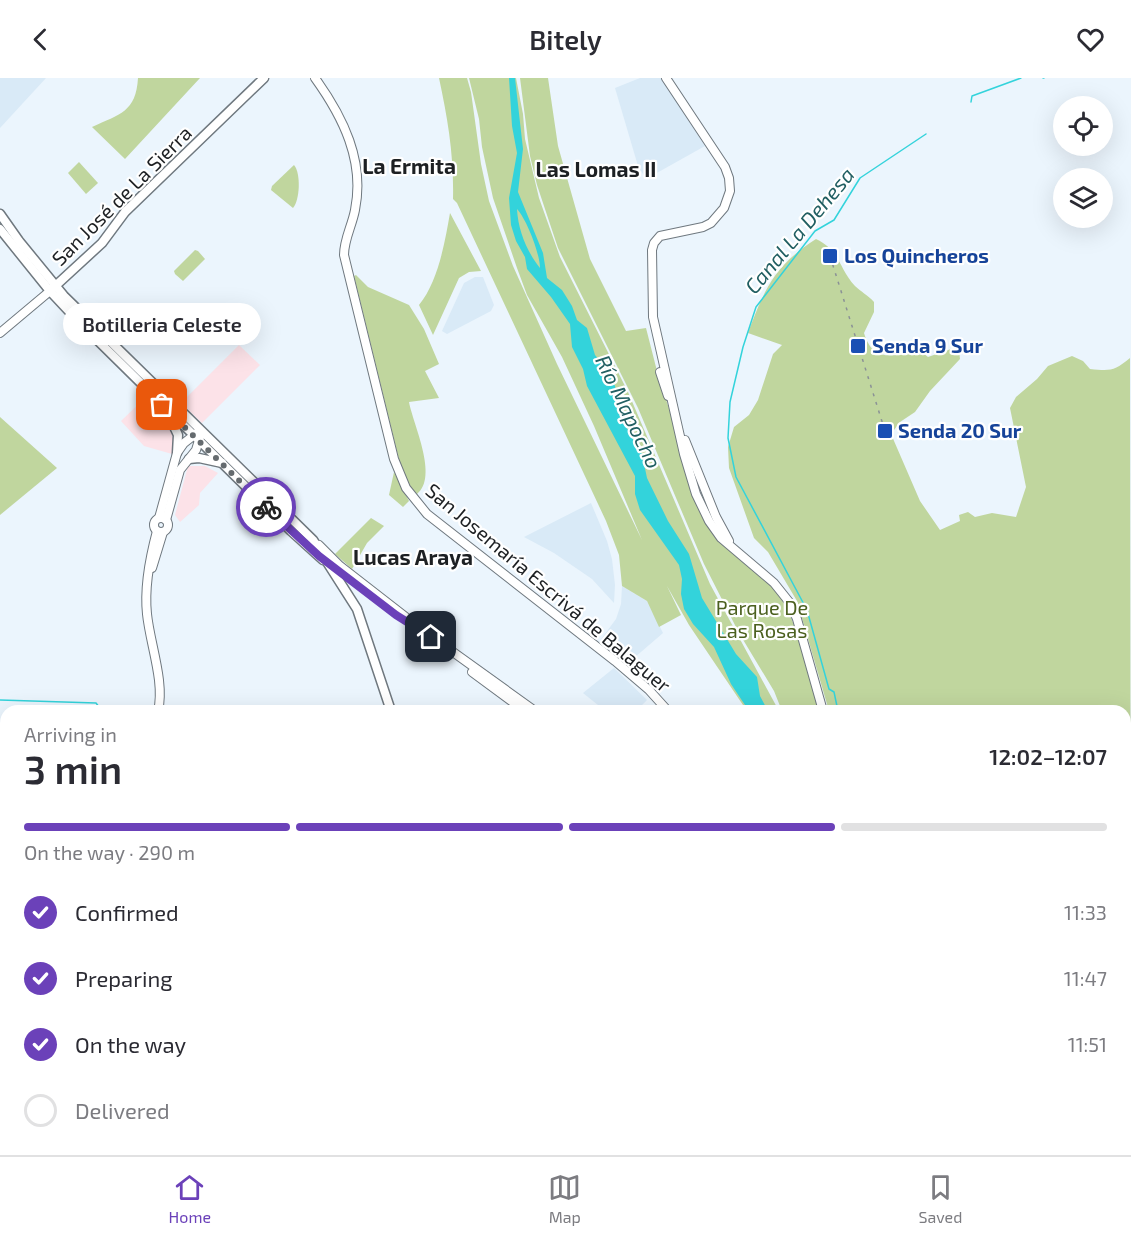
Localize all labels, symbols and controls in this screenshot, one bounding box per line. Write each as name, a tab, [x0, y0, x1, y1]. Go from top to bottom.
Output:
icon: back	[24, 23, 57, 56]
text: Bitely	[529, 23, 602, 55]
icon: heart	[1074, 23, 1107, 56]
map controls	[1053, 96, 1113, 228]
button: locate	[1053, 96, 1113, 156]
street label: San José de La Sierra	[46, 120, 196, 270]
district label: La Ermita	[362, 153, 456, 178]
district label: Las Lomas II	[536, 156, 656, 181]
water label: Canal La Dehesa	[739, 162, 859, 298]
button: layers	[1053, 168, 1113, 228]
place label: Los Quincheros	[844, 243, 989, 268]
marker: Los Quincheros	[821, 247, 839, 265]
callout: Botilleria Celeste	[63, 303, 261, 345]
text: Botilleria Celeste	[82, 312, 242, 336]
place label: Senda 9 Sur	[872, 333, 983, 357]
marker: Senda 9 Sur	[849, 337, 867, 355]
water label: Río Mapocho	[591, 351, 668, 472]
pin	[136, 379, 187, 430]
icon: bag	[145, 388, 178, 421]
place label: Senda 20 Sur	[898, 418, 1022, 442]
marker: Senda 20 Sur	[876, 422, 894, 440]
courier	[236, 477, 296, 537]
street label: San Josemaría Escrivá de Balaguer	[421, 478, 676, 697]
icon: bike	[250, 491, 283, 524]
district label: Lucas Araya	[353, 544, 473, 570]
park label: Parque De Las Rosas	[716, 595, 808, 642]
pin	[405, 611, 456, 662]
icon: home	[414, 620, 447, 653]
text: Arriving in	[24, 722, 117, 746]
text: 12:02–12:07	[989, 743, 1107, 769]
text: 3 min	[24, 745, 122, 792]
text: On the way · 290 m	[24, 840, 195, 864]
icon: check	[24, 896, 57, 929]
text: Confirmed	[75, 899, 179, 925]
text: 11:33	[1064, 900, 1107, 924]
icon: check	[24, 962, 57, 995]
text: Preparing	[75, 965, 173, 991]
text: 11:47	[1064, 966, 1107, 990]
icon: check	[24, 1028, 57, 1061]
text: On the way	[75, 1031, 186, 1057]
text: 11:51	[1068, 1032, 1107, 1056]
text: Delivered	[75, 1097, 170, 1123]
tab: Home	[169, 1171, 211, 1226]
tab: Map	[548, 1171, 581, 1226]
tab: Saved	[918, 1171, 962, 1226]

